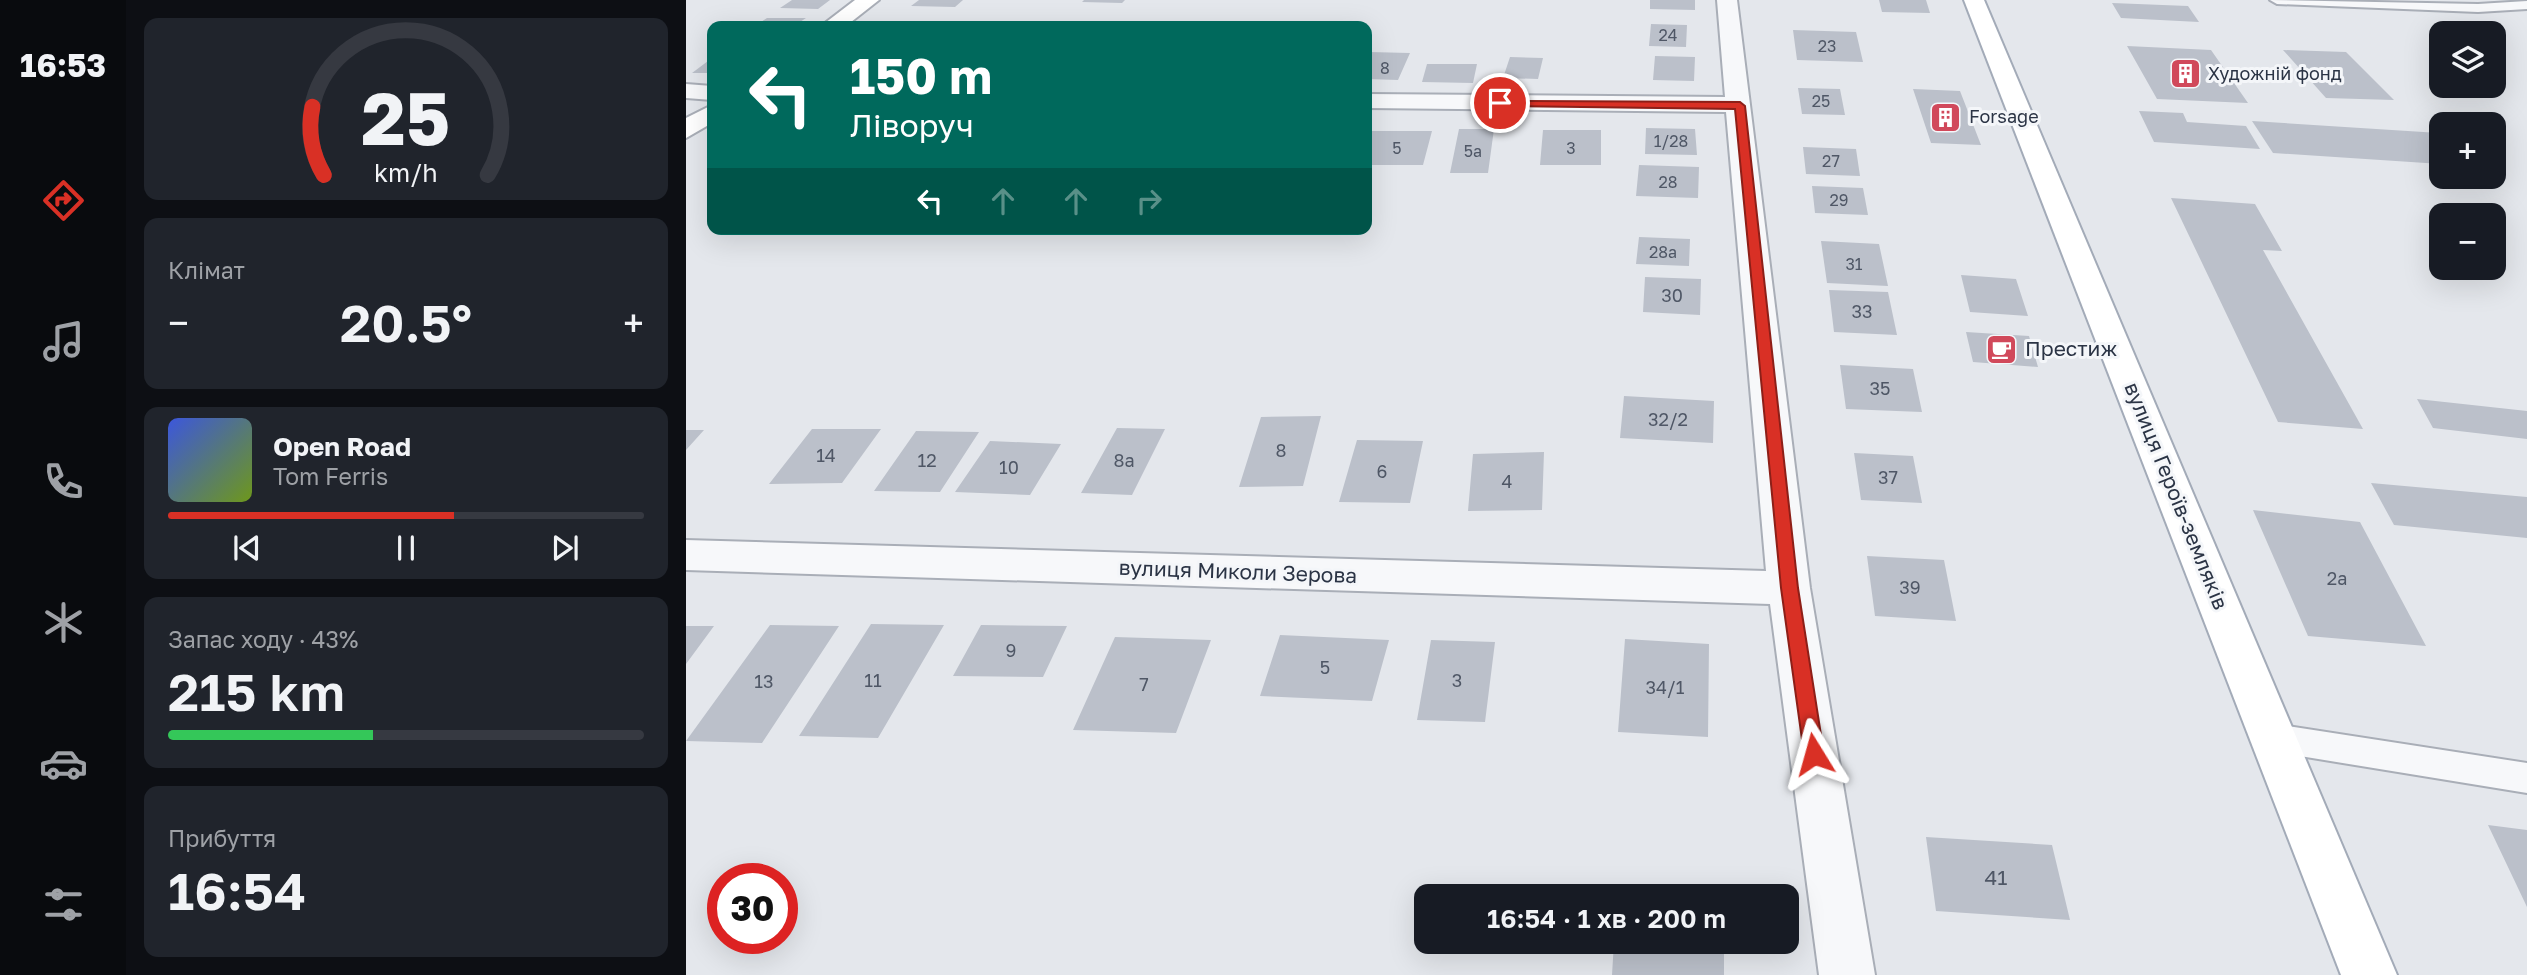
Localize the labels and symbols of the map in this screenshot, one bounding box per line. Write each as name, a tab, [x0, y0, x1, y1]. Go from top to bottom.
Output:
house number: 24	[1658, 25, 1678, 45]
house number: 23	[1818, 36, 1836, 56]
building icon: Художній фонд	[2168, 57, 2202, 91]
house number: 8	[1380, 58, 1390, 78]
place label: Художній фонд	[2208, 62, 2342, 84]
pin	[1470, 73, 1530, 133]
house number: 25	[1812, 91, 1830, 111]
building icon: Forsage	[1929, 100, 1963, 134]
place label: Forsage	[1969, 105, 2039, 127]
house number: 1/28	[1654, 131, 1688, 151]
house number: 5	[1392, 138, 1402, 158]
house number: 3	[1566, 138, 1576, 158]
house number: 5а	[1464, 141, 1482, 161]
house number: 27	[1822, 151, 1840, 171]
house number: 28	[1658, 172, 1678, 192]
house number: 29	[1830, 190, 1848, 210]
house number: 28а	[1649, 242, 1677, 262]
house number: 31	[1845, 254, 1863, 274]
house number: 30	[1661, 284, 1683, 306]
house number: 33	[1851, 300, 1873, 322]
cafe icon: Престиж	[1985, 332, 2019, 366]
place label: Престиж	[2025, 335, 2117, 361]
house number: 35	[1870, 377, 1890, 399]
street label: вулиця Героїв-земляків	[2119, 378, 2234, 613]
house number: 32/2	[1648, 408, 1688, 430]
house number: 8	[1276, 439, 1286, 461]
house number: 14	[816, 444, 836, 466]
house number: 12	[917, 449, 937, 471]
house number: 8а	[1113, 449, 1135, 471]
house number: 10	[999, 456, 1019, 478]
house number: 6	[1377, 460, 1387, 482]
house number: 37	[1878, 466, 1898, 488]
house number: 4	[1502, 470, 1513, 492]
street label: вулиця Миколи Зерова	[1118, 554, 1358, 588]
house number: 2а	[2327, 567, 2347, 589]
house number: 39	[1899, 576, 1921, 598]
house number: 9	[1006, 639, 1016, 661]
house number: 5	[1320, 656, 1330, 678]
house number: 11	[864, 669, 882, 691]
house number: 3	[1452, 669, 1462, 691]
house number: 13	[754, 670, 774, 692]
house number: 7	[1139, 673, 1149, 695]
house number: 34/1	[1646, 676, 1685, 698]
position arrow	[1777, 717, 1851, 791]
speed limit sign: 30	[707, 863, 798, 954]
house number: 41	[1985, 864, 2008, 890]

